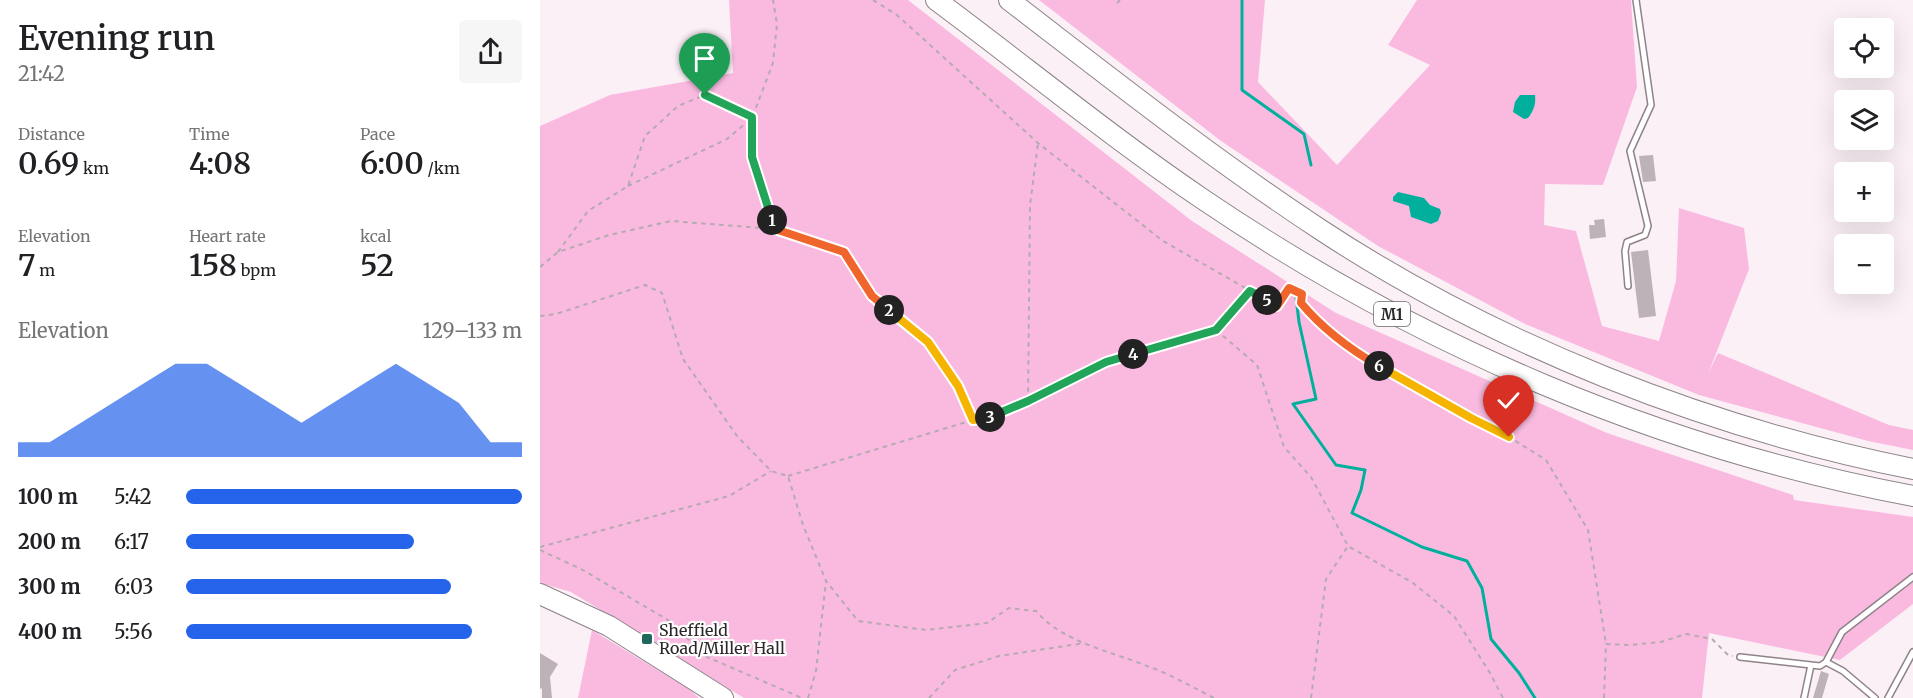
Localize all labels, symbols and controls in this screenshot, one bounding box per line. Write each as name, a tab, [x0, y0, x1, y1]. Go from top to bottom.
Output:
text: Evening run	[18, 18, 215, 59]
map controls	[1834, 18, 1894, 294]
button: locate	[1834, 18, 1894, 78]
button: share	[459, 20, 522, 83]
pin	[679, 33, 730, 95]
icon: arrive	[688, 42, 721, 75]
text: 21:42	[18, 61, 65, 86]
button: layers	[1834, 90, 1894, 150]
text: Distance	[18, 124, 85, 144]
text: Time	[189, 124, 230, 144]
text: Pace	[360, 124, 395, 144]
text: 0.69	[18, 144, 79, 182]
text: 4:08	[189, 144, 251, 182]
text: 6:00	[360, 144, 424, 182]
text: km	[79, 158, 109, 178]
text: /km	[424, 158, 460, 178]
button: +	[1834, 162, 1894, 222]
pin: 1	[757, 205, 787, 235]
text: 1	[768, 210, 776, 230]
text: Elevation	[18, 226, 91, 246]
text: Heart rate	[189, 226, 266, 246]
text: kcal	[360, 226, 391, 246]
button: −	[1834, 234, 1894, 294]
text: 7	[18, 246, 35, 284]
text: 158	[189, 246, 237, 284]
text: 52	[360, 246, 394, 284]
text: m	[35, 260, 55, 280]
text: bpm	[237, 260, 276, 280]
pin: 5	[1252, 285, 1282, 315]
text: 5	[1262, 290, 1272, 310]
pin: 2	[874, 295, 904, 325]
text: 2	[884, 300, 894, 320]
road number: M1	[1374, 302, 1410, 326]
text: Elevation	[18, 318, 109, 343]
text: 129–133 m	[422, 318, 522, 343]
pin: 4	[1118, 339, 1148, 369]
text: 4	[1128, 344, 1138, 364]
pin: 6	[1364, 351, 1394, 381]
text: 6	[1374, 356, 1384, 376]
pin	[1483, 375, 1534, 437]
icon: check	[1492, 384, 1525, 417]
pin: 3	[975, 402, 1005, 432]
text: 3	[985, 407, 995, 427]
text: 100 m	[18, 484, 78, 509]
text: 5:42	[114, 484, 152, 509]
text: 200 m	[18, 529, 81, 554]
text: 6:17	[114, 529, 149, 554]
text: 300 m	[18, 574, 81, 599]
text: 6:03	[114, 574, 154, 599]
text: 400 m	[18, 619, 82, 644]
text: 5:56	[114, 619, 153, 644]
place label: Sheffield Road/Miller Hall	[659, 620, 785, 658]
marker: Sheffield Road/Miller Hall	[640, 632, 654, 646]

